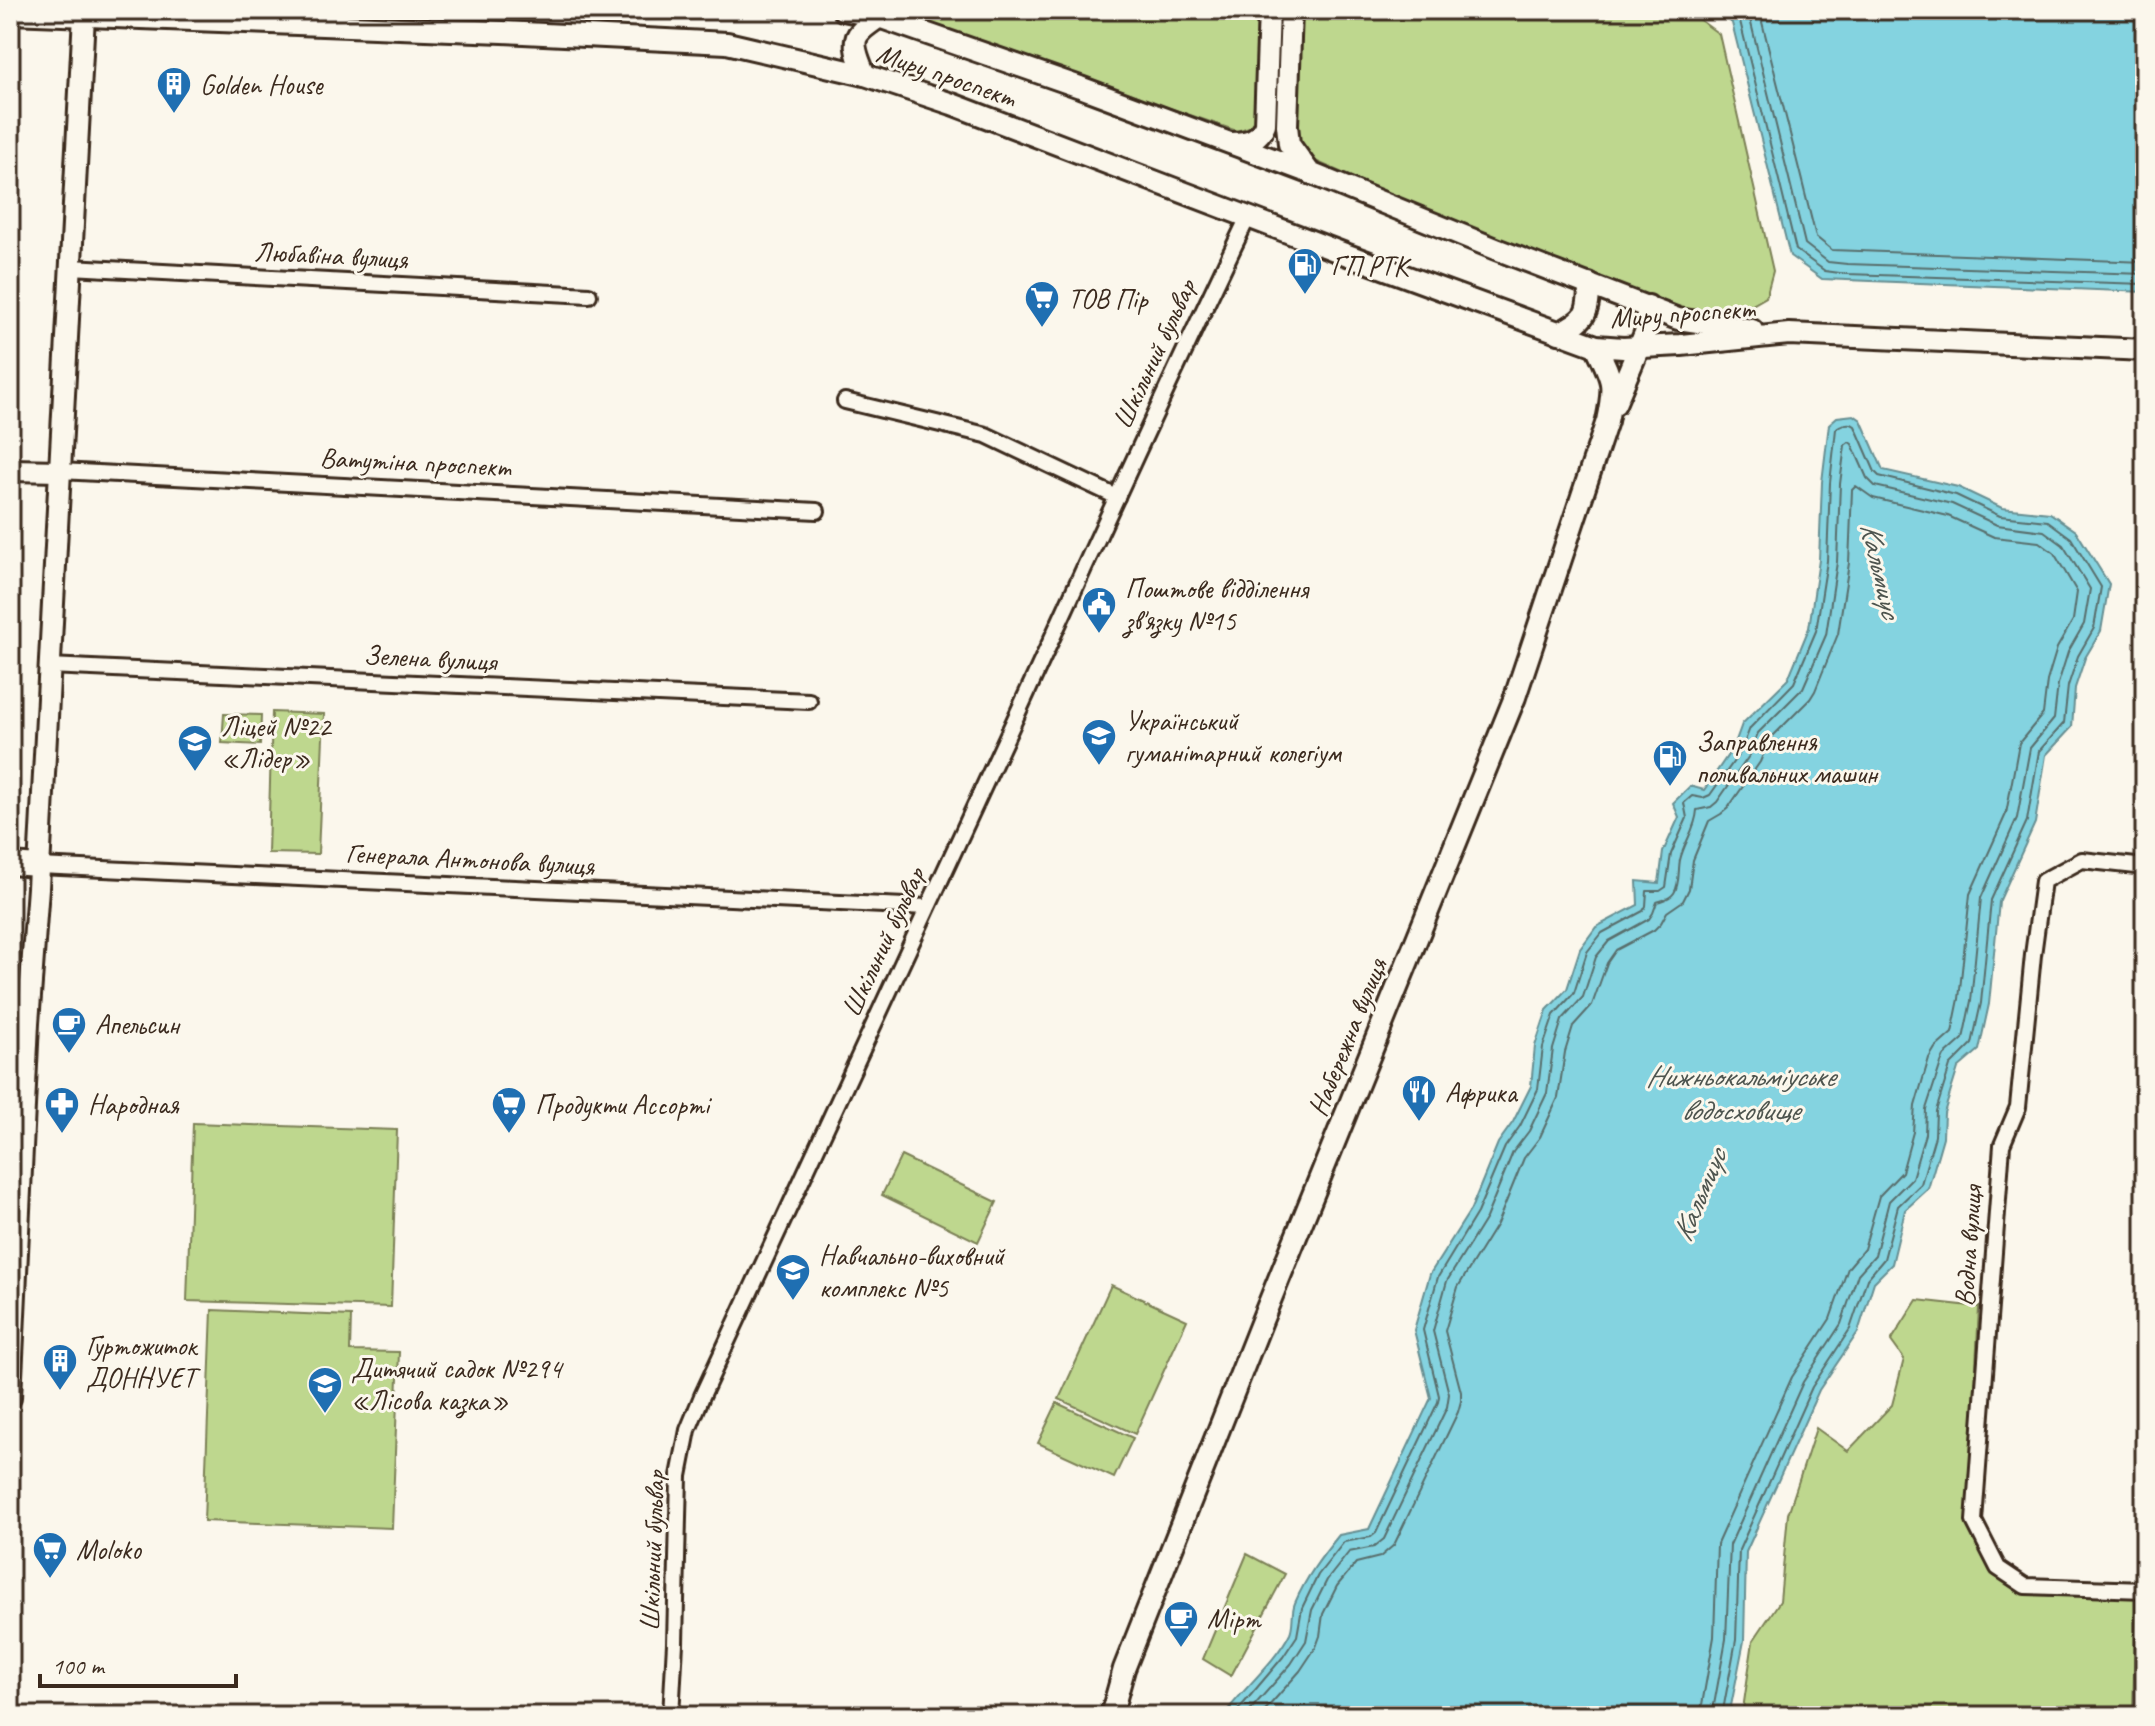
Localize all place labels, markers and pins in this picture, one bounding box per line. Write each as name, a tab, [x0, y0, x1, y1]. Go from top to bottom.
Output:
building icon: Golden House	[155, 65, 193, 115]
place label: Golden House	[200, 67, 324, 102]
fuel station icon: ГП РТК	[1286, 246, 1324, 296]
place label: ГП РТК	[1331, 248, 1412, 283]
supermarket icon: ТОВ Пір	[1023, 279, 1061, 329]
place label: ТОВ Пір	[1068, 281, 1149, 316]
place label: Поштове відділення зв'язку №15	[1121, 571, 1310, 639]
public building icon: Поштове відділення зв'язку №15	[1080, 585, 1118, 635]
place label: Український гуманітарний колегіум	[1125, 703, 1343, 770]
place label: Ліцей №22 «Лідер»	[221, 709, 333, 776]
school or university icon: Український гуманітарний колегіум	[1080, 717, 1118, 767]
school or university icon: Ліцей №22 «Лідер»	[176, 723, 214, 773]
place label: Заправлення поливальних машин	[1696, 724, 1879, 791]
fuel station icon: Заправлення поливальних машин	[1651, 738, 1689, 788]
cafe icon: Апельсин	[50, 1005, 88, 1055]
place label: Апельсин	[95, 1007, 181, 1042]
restaurant icon: Африка	[1400, 1073, 1438, 1123]
place label: Африка	[1445, 1075, 1518, 1110]
pharmacy icon: Народная	[43, 1085, 81, 1135]
supermarket icon: Продукти Ассорті	[490, 1085, 528, 1135]
place label: Народная	[88, 1087, 179, 1122]
place label: Продукти Ассорті	[535, 1087, 713, 1122]
place label: Навчально-виховний комплекс №5	[819, 1238, 1006, 1305]
school or university icon: Навчально-виховний комплекс №5	[774, 1252, 812, 1302]
place label: Гуртожиток ДОННУЕТ	[86, 1328, 202, 1395]
building icon: Гуртожиток ДОННУЕТ	[41, 1342, 79, 1392]
place label: Дитячий садок №294 «Лісова казка»	[351, 1351, 564, 1419]
school or university icon: Дитячий садок №294 «Лісова казка»	[306, 1365, 344, 1415]
supermarket icon: Moloko	[31, 1530, 69, 1580]
place label: Moloko	[76, 1532, 143, 1567]
cafe icon: Мірт	[1162, 1599, 1200, 1649]
place label: Мірт	[1207, 1601, 1262, 1636]

